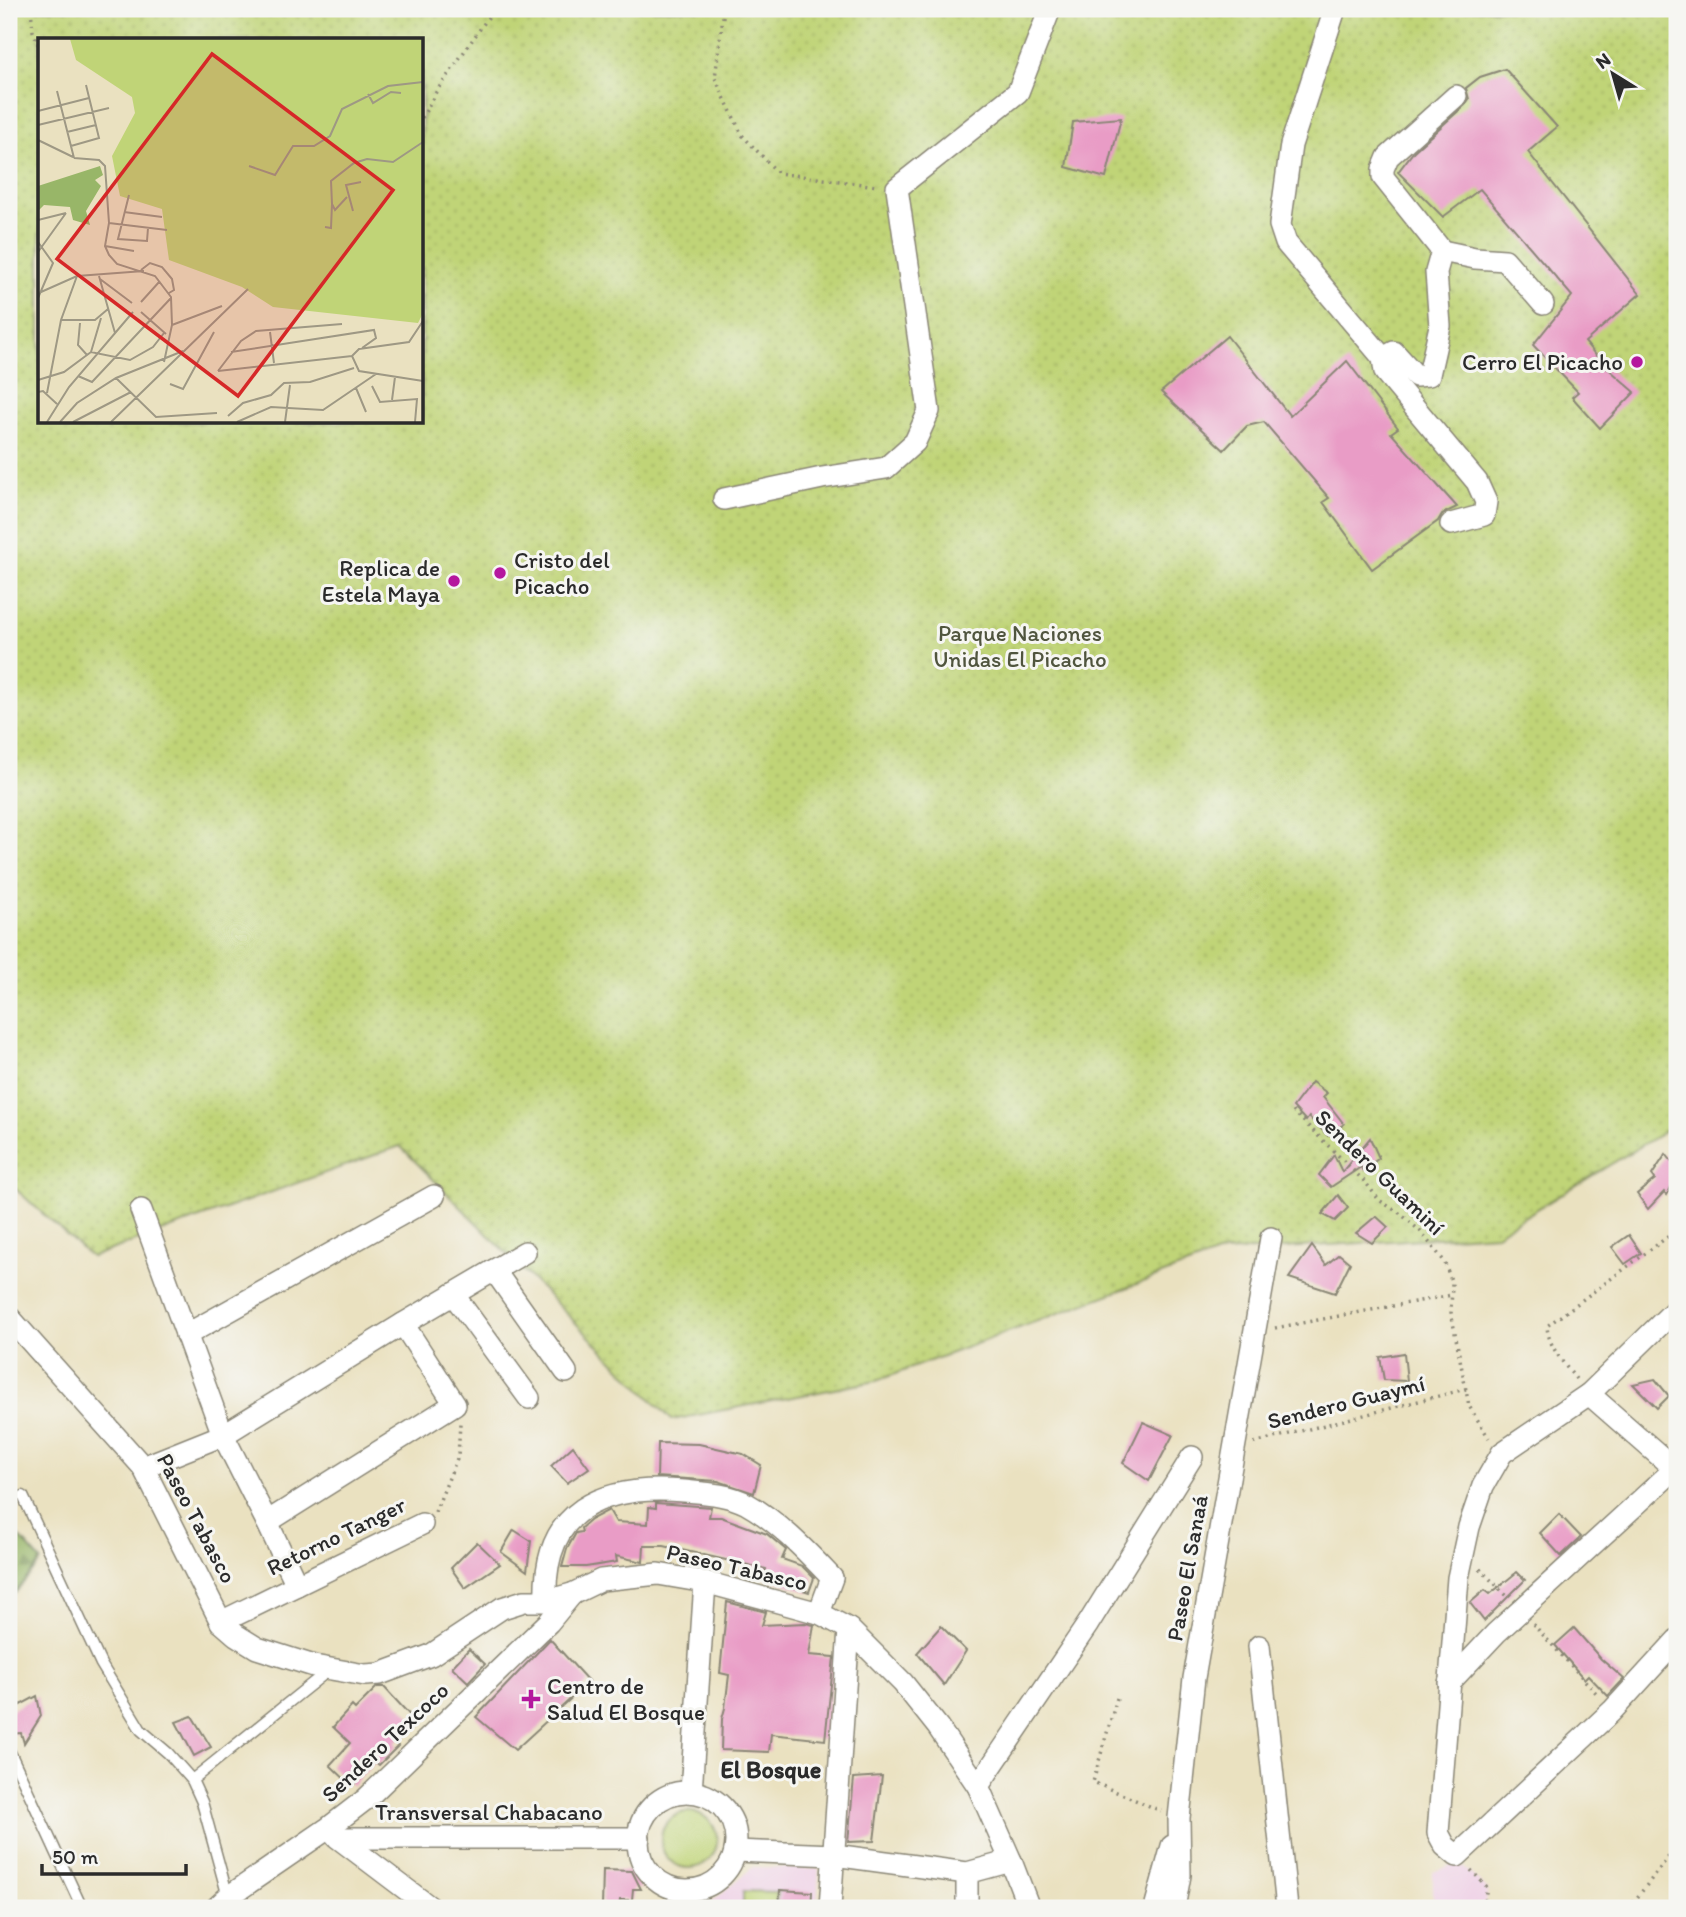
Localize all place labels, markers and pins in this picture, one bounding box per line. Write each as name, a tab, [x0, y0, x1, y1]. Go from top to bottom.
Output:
place label: Cerro El Picacho	[1462, 348, 1623, 376]
marker: Cerro El Picacho	[1629, 354, 1645, 370]
place label: Cristo del Picacho	[514, 546, 610, 600]
place label: Replica de Estela Maya	[322, 554, 440, 608]
marker: Cristo del Picacho	[492, 565, 508, 581]
marker: Replica de Estela Maya	[446, 573, 462, 589]
place label: Centro de Salud El Bosque	[547, 1672, 705, 1726]
marker: Centro de Salud El Bosque	[521, 1689, 541, 1709]

